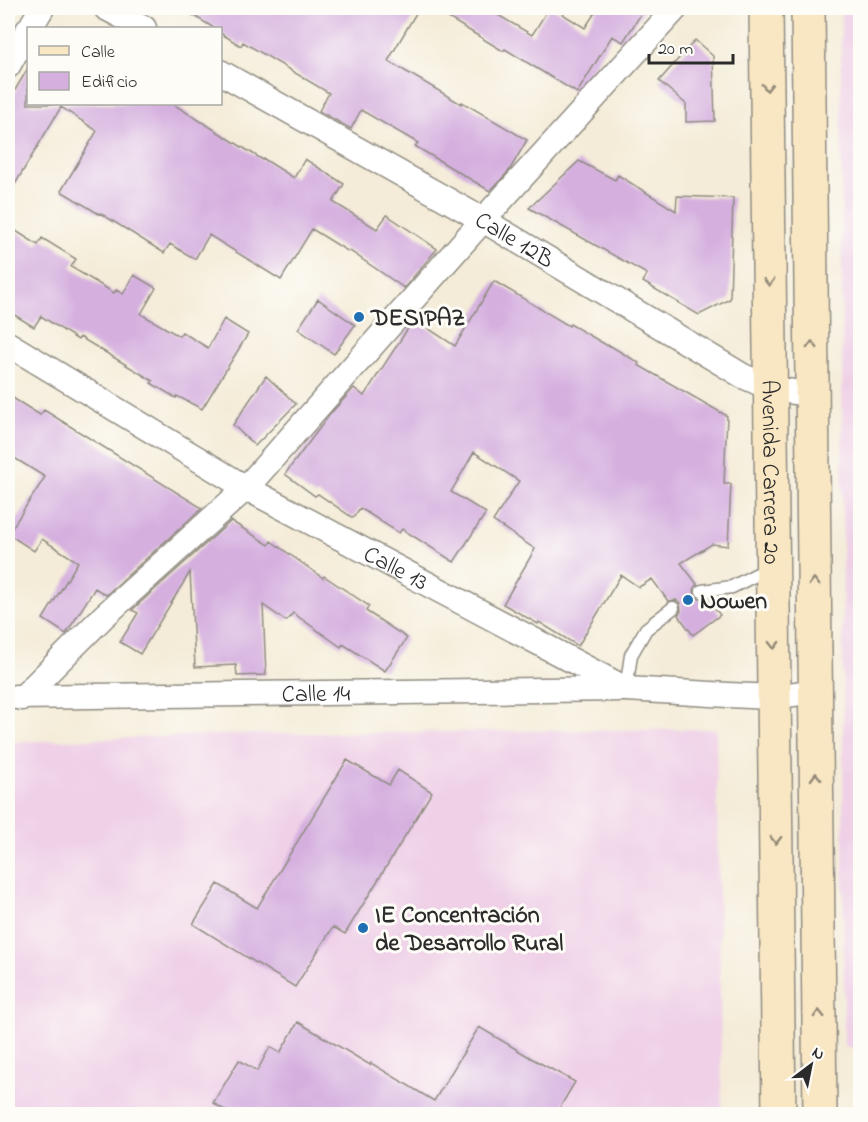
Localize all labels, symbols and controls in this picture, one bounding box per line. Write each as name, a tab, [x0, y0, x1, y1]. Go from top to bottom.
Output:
legend	[27, 27, 222, 105]
scale bar	[649, 27, 733, 65]
text: 20 m	[658, 37, 693, 63]
text: Calle	[81, 40, 116, 66]
text: Edificio	[81, 70, 137, 96]
one-way arrow	[761, 82, 773, 91]
street label: Calle 12B	[467, 204, 560, 279]
one-way arrow	[763, 277, 775, 286]
place label: DESIPAZ	[370, 302, 465, 337]
marker: DESIPAZ	[352, 310, 366, 324]
one-way arrow	[806, 341, 818, 350]
street label: Avenida Carrera 20	[750, 379, 788, 565]
street label: Calle 13	[356, 538, 433, 601]
one-way arrow	[808, 578, 820, 587]
place label: Nowen	[700, 585, 767, 620]
marker: Nowen	[681, 593, 695, 607]
one-way arrow	[767, 640, 780, 649]
street label: Calle 14	[282, 678, 351, 713]
one-way arrow	[810, 773, 822, 782]
one-way arrow	[770, 835, 782, 844]
place label: IE Concentración de Desarrollo Rural	[375, 899, 563, 962]
marker: IE Concentración de Desarrollo Rural	[356, 921, 370, 935]
one-way arrow	[813, 1010, 825, 1019]
north arrow	[781, 1035, 841, 1095]
text: N	[807, 1041, 829, 1067]

